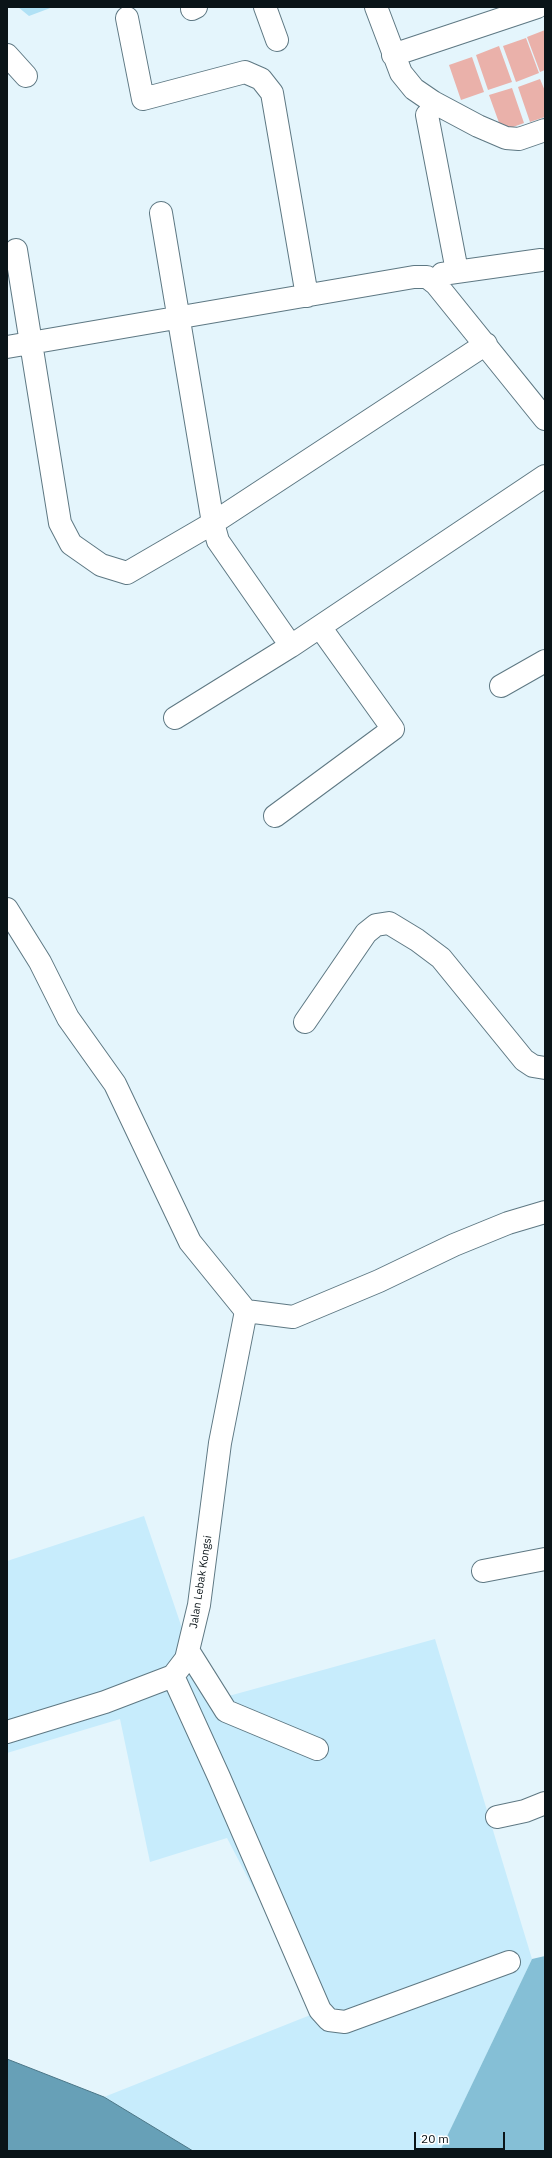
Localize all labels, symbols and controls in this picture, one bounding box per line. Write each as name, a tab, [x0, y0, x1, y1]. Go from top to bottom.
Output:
street label: Jalan Lebak Kongsi	[187, 1534, 215, 1630]
scale bar	[416, 2124, 507, 2150]
text: 20 m	[421, 2131, 449, 2146]

